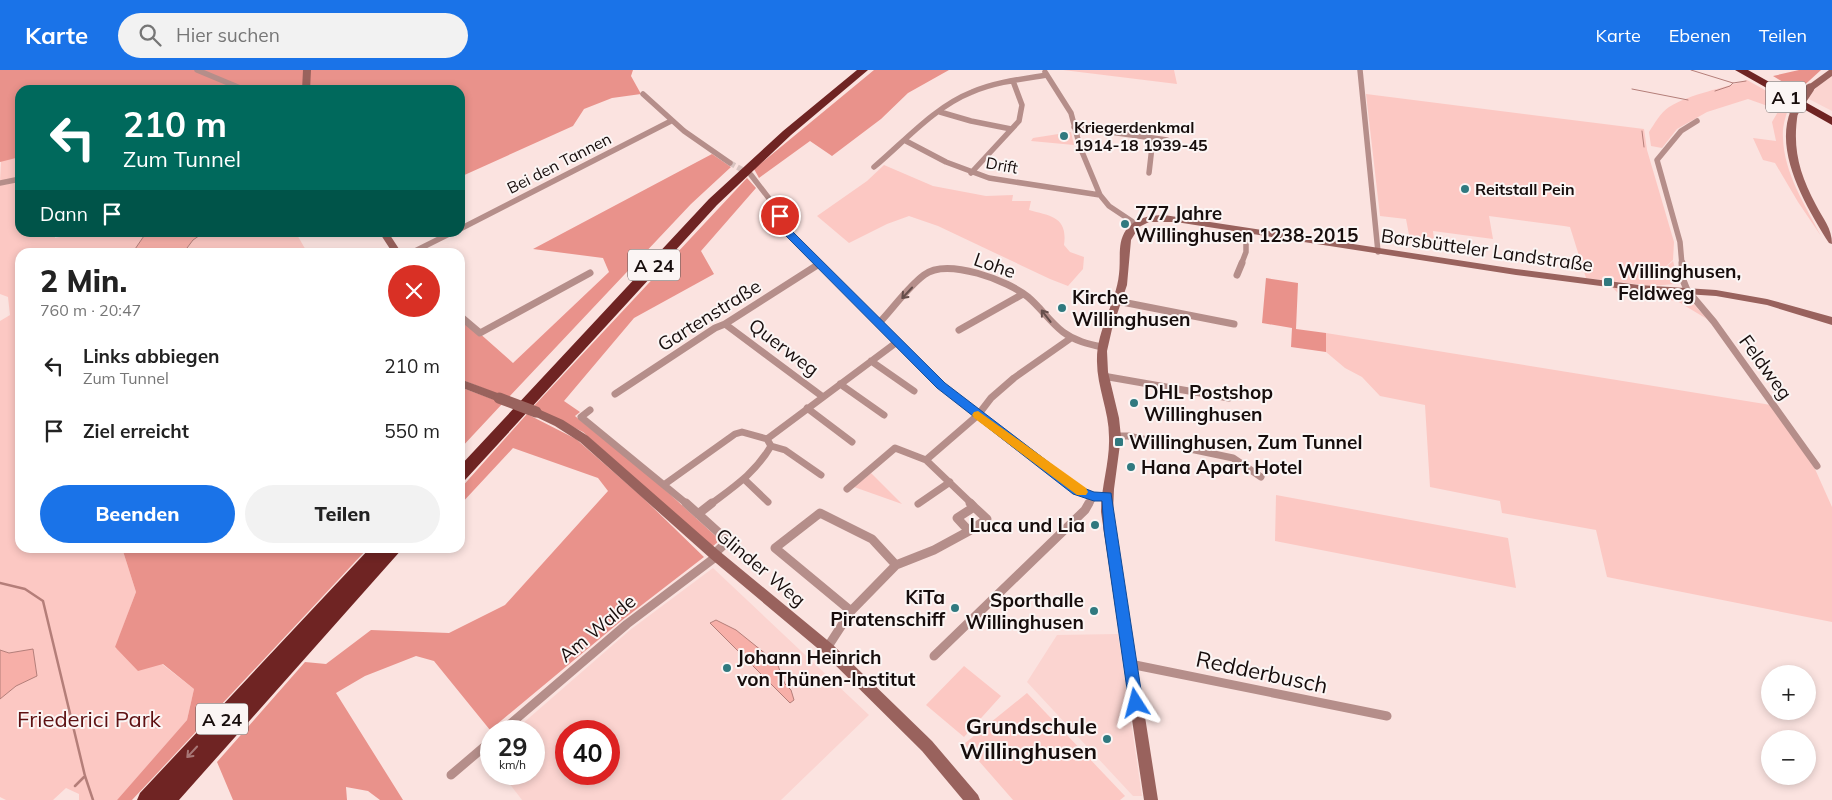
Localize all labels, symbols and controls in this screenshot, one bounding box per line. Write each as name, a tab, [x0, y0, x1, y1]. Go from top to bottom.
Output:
search box	[118, 13, 468, 58]
text: Karte	[25, 20, 88, 50]
icon: search	[136, 21, 164, 49]
text: Hier suchen	[176, 23, 280, 47]
text: Karte	[1595, 24, 1641, 47]
text: Ebenen	[1669, 24, 1731, 47]
text: Teilen	[1759, 24, 1807, 47]
road number: A 1	[1766, 82, 1806, 112]
text: 210 m	[123, 102, 227, 146]
icon: left	[40, 105, 105, 170]
place label: Kriegerdenkmal 1914-18 1939-45	[1074, 117, 1208, 155]
street label: Bei den Tannen	[504, 128, 614, 198]
marker: Kriegerdenkmal 1914-18 1939-45	[1058, 130, 1070, 142]
text: Zum Tunnel	[123, 145, 241, 173]
street label: Drift	[984, 152, 1020, 178]
place label: Reitstall Pein	[1475, 179, 1575, 199]
marker: Reitstall Pein	[1459, 183, 1471, 195]
pin	[759, 195, 801, 237]
icon: arrive	[98, 200, 126, 228]
place label: 777 Jahre Willinghusen 1238-2015	[1135, 201, 1358, 247]
text: Dann	[40, 202, 88, 226]
icon: arrive	[766, 202, 794, 230]
marker: 777 Jahre Willinghusen 1238-2015	[1119, 218, 1131, 230]
street label: Barsbütteler Landstraße	[1379, 223, 1595, 277]
street label: Lohe	[971, 247, 1019, 283]
road number: A 24	[628, 250, 680, 280]
place label: Willinghusen, Feldweg	[1618, 259, 1741, 305]
text: 2 Min.	[40, 262, 127, 300]
button: close	[388, 265, 440, 317]
street label: Gartenstraße	[653, 274, 765, 356]
marker: Willinghusen, Feldweg	[1602, 276, 1614, 288]
place label: Kirche Willinghusen	[1072, 285, 1191, 331]
one-way arrow	[901, 287, 913, 300]
text: 760 m · 20:47	[40, 300, 141, 320]
marker: Kirche Willinghusen	[1056, 302, 1068, 314]
one-way arrow	[1040, 310, 1051, 323]
street label: Querweg	[744, 313, 824, 381]
street label: Feldweg	[1734, 330, 1798, 404]
text: Links abbiegen	[83, 344, 220, 368]
icon: left	[40, 352, 68, 380]
text: 210 m	[384, 354, 440, 378]
text: Zum Tunnel	[83, 368, 169, 388]
place label: DHL Postshop Willinghusen	[1144, 380, 1273, 426]
marker: DHL Postshop Willinghusen	[1128, 397, 1140, 409]
icon: arrive	[40, 417, 68, 445]
text: Ziel erreicht	[83, 419, 189, 443]
text: 550 m	[384, 419, 440, 443]
place label: Willinghusen, Zum Tunnel	[1129, 430, 1362, 454]
marker: Willinghusen, Zum Tunnel	[1113, 436, 1125, 448]
place label: Hana Apart Hotel	[1141, 455, 1302, 479]
marker: Hana Apart Hotel	[1125, 461, 1137, 473]
button: Beenden	[40, 485, 235, 543]
button: Teilen	[245, 485, 440, 543]
place label: Luca und Lia	[970, 513, 1085, 537]
marker: Luca und Lia	[1089, 519, 1101, 531]
street label: Glinder Weg	[711, 523, 811, 611]
place label: KiTa Piratenschiff	[830, 585, 946, 631]
place label: Sporthalle Willinghusen	[965, 588, 1084, 634]
street label: Am Walde	[554, 589, 640, 667]
marker: KiTa Piratenschiff	[949, 602, 961, 614]
marker: Sporthalle Willinghusen	[1088, 605, 1100, 617]
street label: Redderbusch	[1194, 644, 1330, 700]
place label: Johann Heinrich von Thünen-Institut	[736, 645, 915, 691]
marker: Johann Heinrich von Thünen-Institut	[721, 662, 733, 674]
map controls	[1761, 665, 1816, 785]
button: +	[1761, 665, 1816, 720]
position arrow	[1109, 676, 1161, 728]
road number: A 24	[196, 704, 248, 734]
park label: Friederici Park	[17, 705, 162, 733]
place label: Grundschule Willinghusen	[960, 712, 1097, 765]
speed limit sign: 40	[555, 720, 620, 785]
button: −	[1761, 730, 1816, 785]
text: 29	[497, 731, 528, 762]
marker: Grundschule Willinghusen	[1101, 733, 1113, 745]
one-way arrow	[186, 745, 198, 758]
text: km/h	[499, 757, 526, 772]

